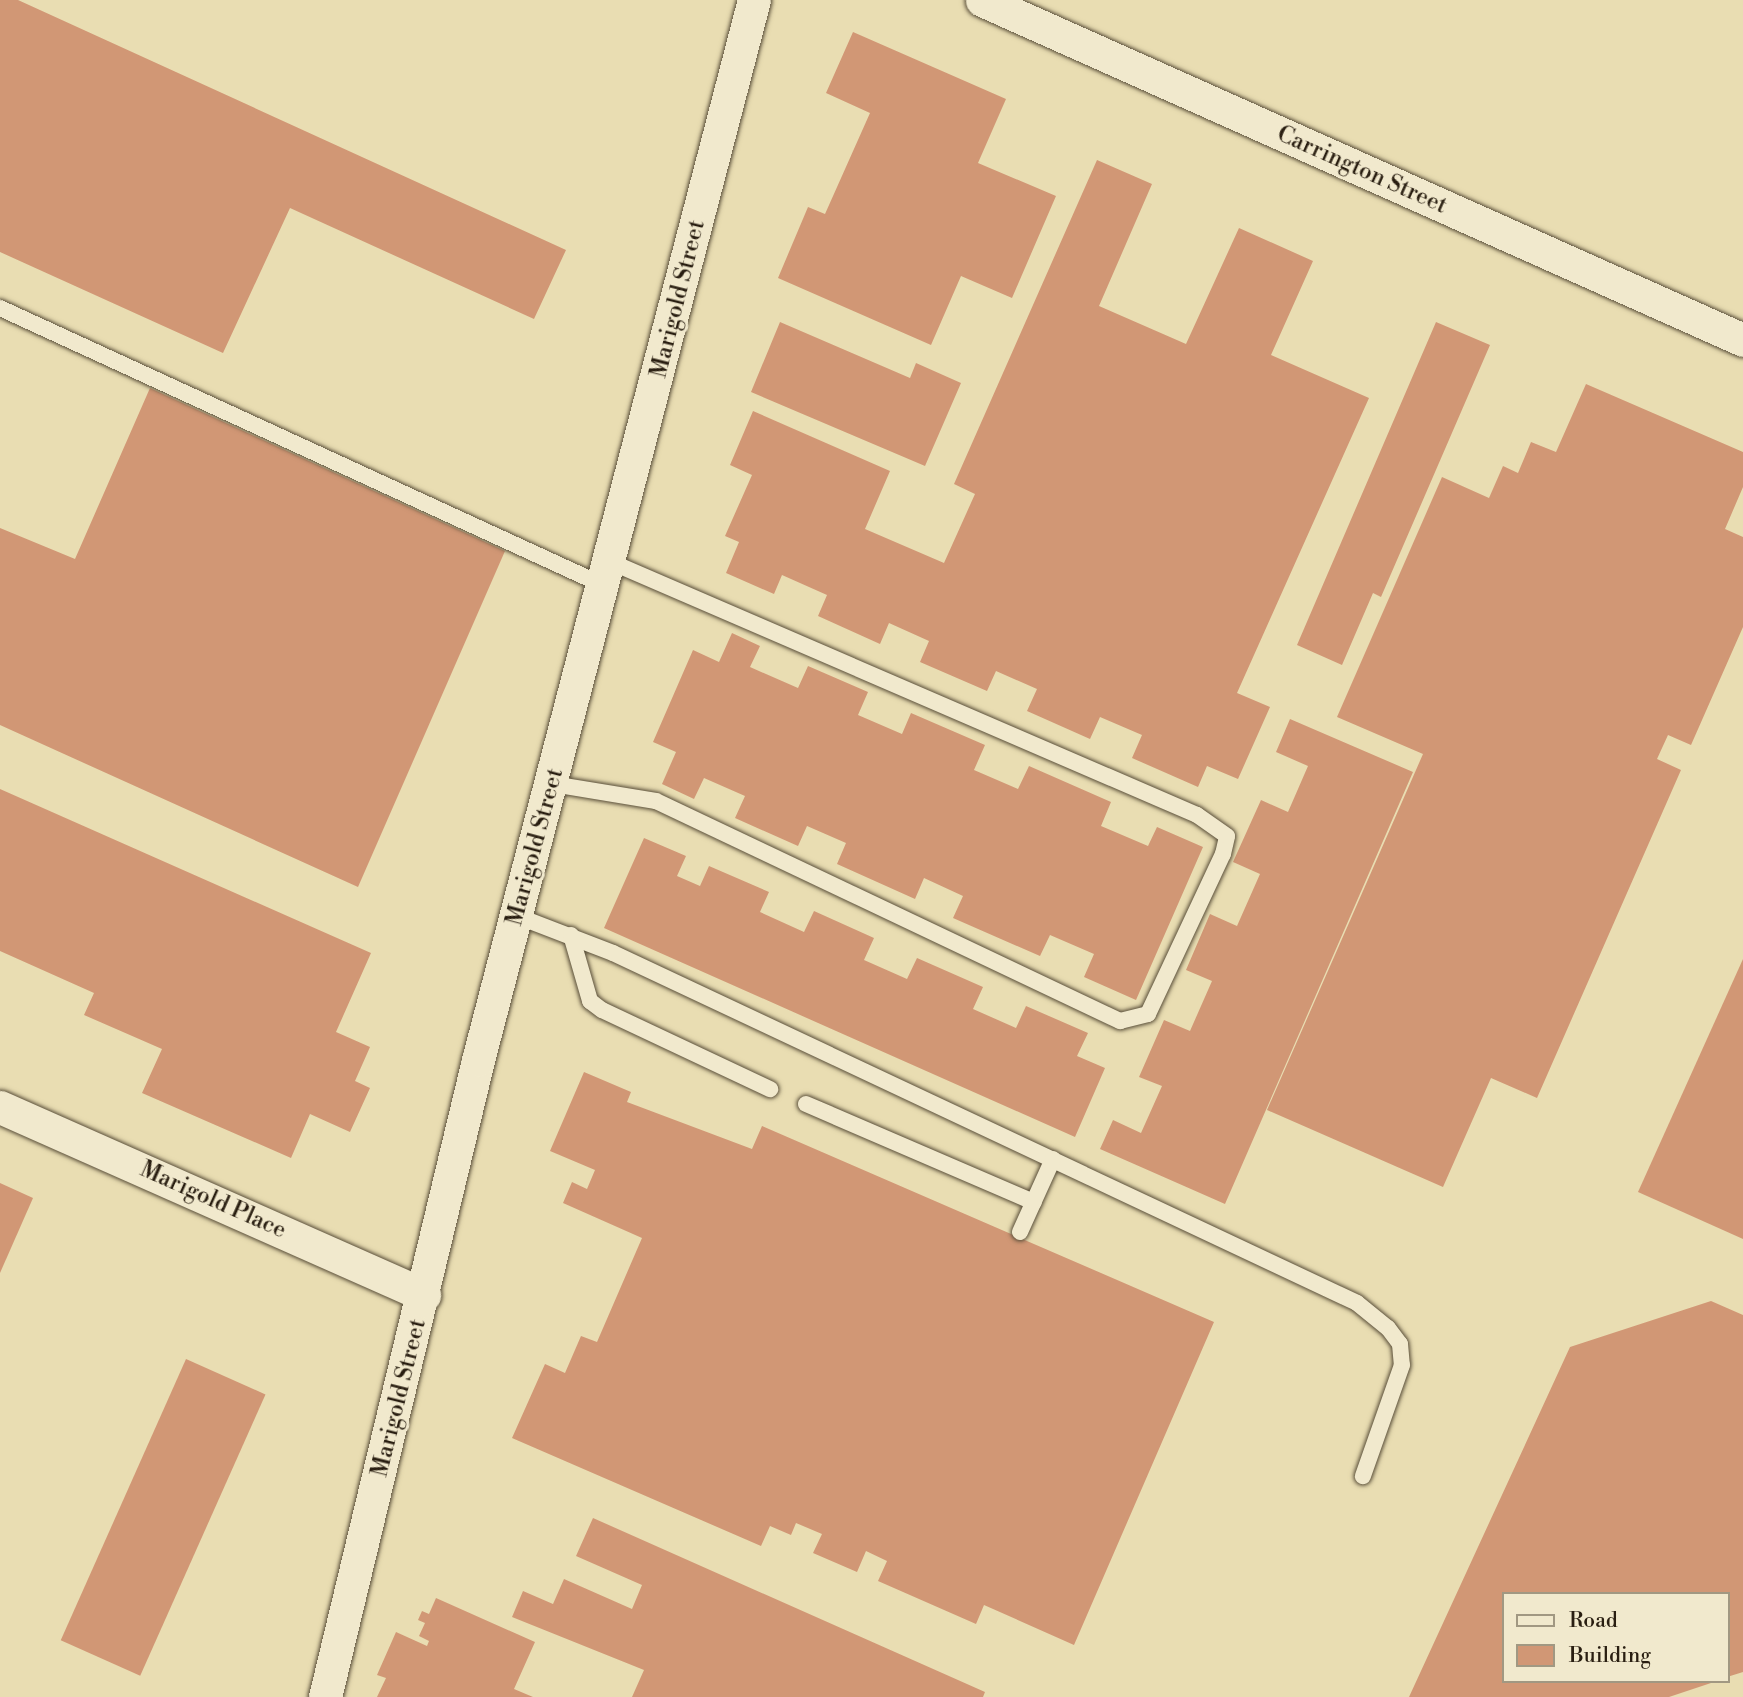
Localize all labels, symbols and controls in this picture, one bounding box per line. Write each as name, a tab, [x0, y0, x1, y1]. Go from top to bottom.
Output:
street label: Carrington Street	[1273, 120, 1451, 220]
street label: Marigold Street	[645, 217, 711, 381]
street label: Marigold Street	[501, 765, 569, 929]
street label: Marigold Place	[136, 1156, 290, 1244]
street label: Marigold Street	[366, 1316, 432, 1480]
legend	[1502, 1592, 1729, 1683]
text: Road	[1569, 1608, 1618, 1634]
text: Building	[1569, 1643, 1651, 1669]

